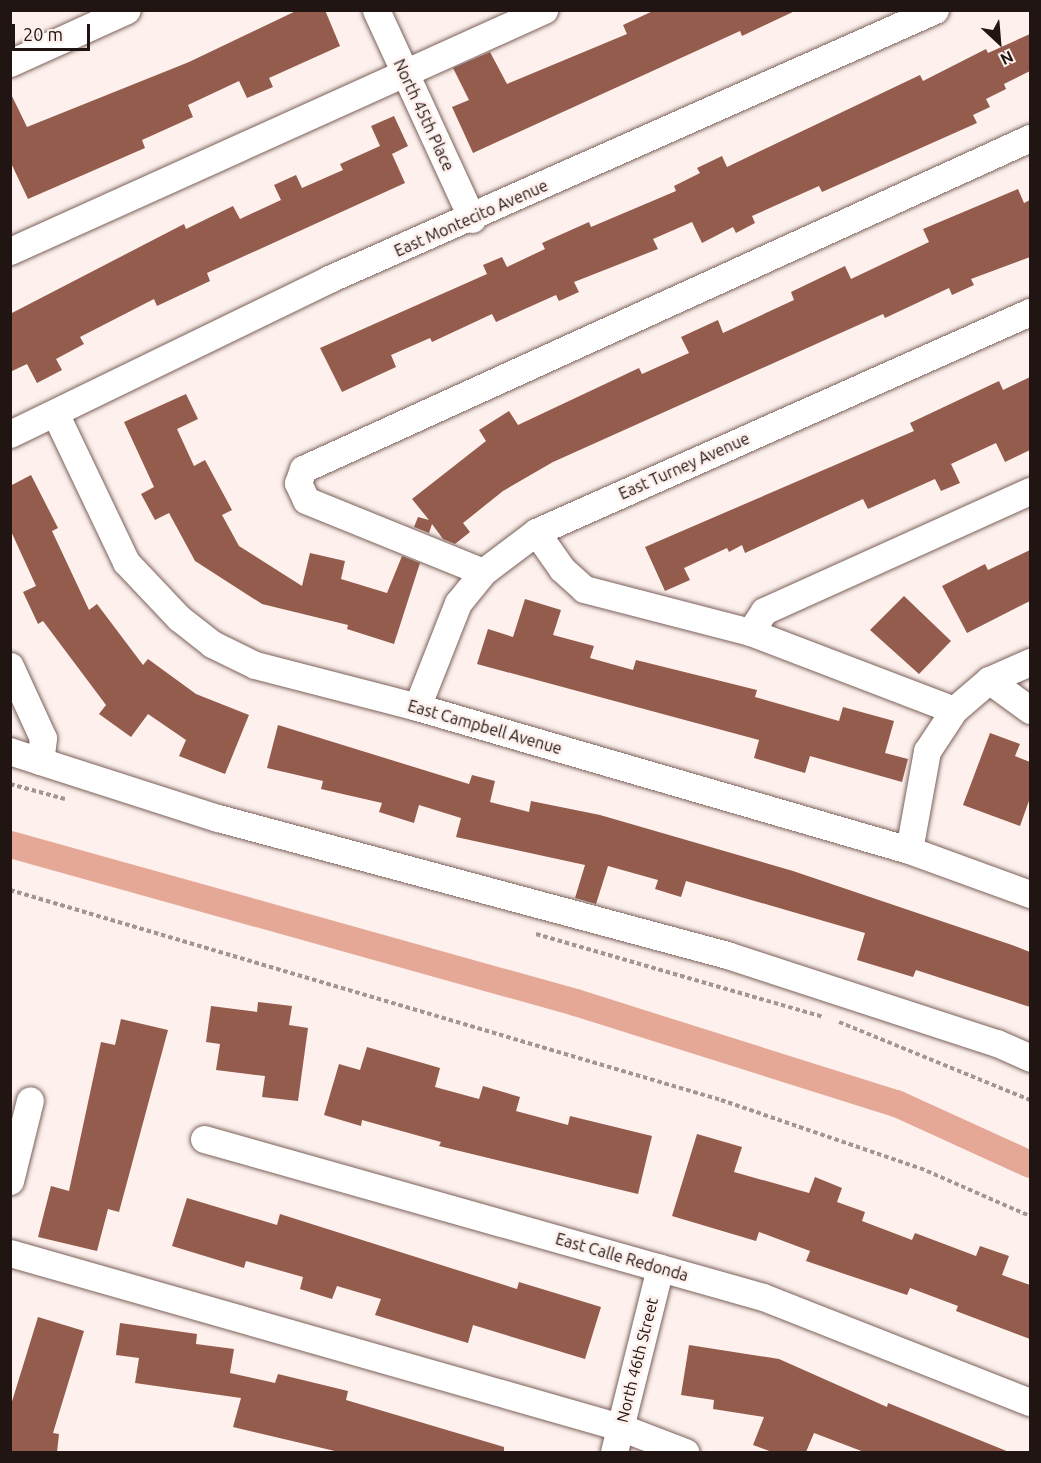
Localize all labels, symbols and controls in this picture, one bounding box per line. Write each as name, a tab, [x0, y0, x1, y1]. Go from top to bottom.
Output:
scale bar	[15, 12, 93, 50]
north arrow	[969, 12, 1029, 72]
text: 20 m	[23, 24, 63, 44]
text: N	[998, 47, 1016, 69]
street label: North 45th Place	[390, 56, 458, 174]
street label: East Montecito Avenue	[391, 175, 551, 261]
street label: East Turney Avenue	[616, 429, 752, 503]
street label: East Campbell Avenue	[406, 696, 564, 758]
street label: East Calle Redonda	[553, 1229, 691, 1285]
street label: North 46th Street	[612, 1296, 662, 1424]

